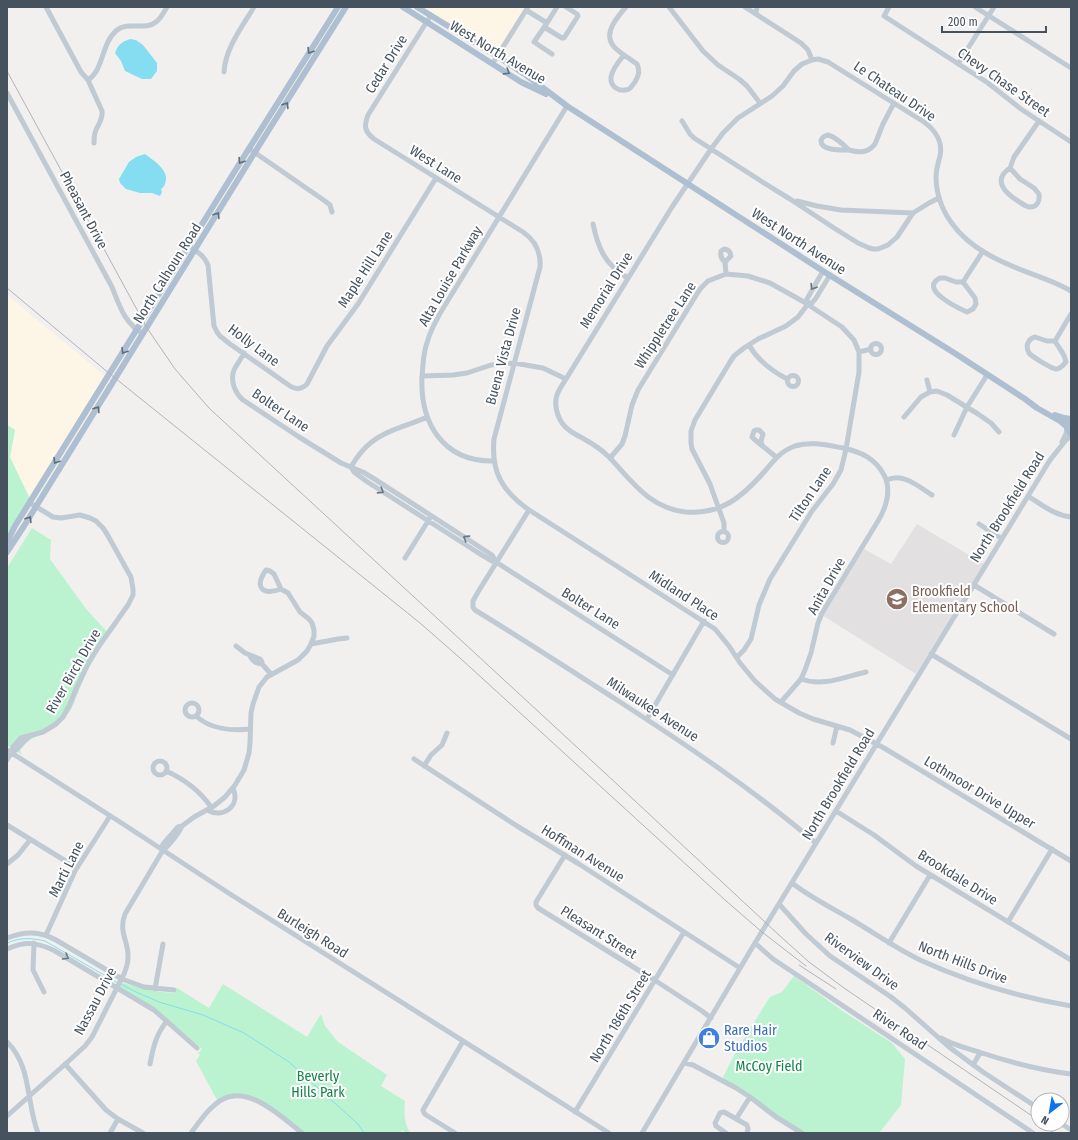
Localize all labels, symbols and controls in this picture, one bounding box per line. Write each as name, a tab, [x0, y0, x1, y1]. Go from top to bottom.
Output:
scale bar	[942, 8, 1046, 34]
text: 200 m	[948, 15, 978, 29]
street label: West North Avenue	[447, 17, 549, 88]
street label: Cedar Drive	[362, 32, 411, 97]
street label: Chevy Chase Street	[954, 44, 1053, 121]
one-way arrow	[308, 47, 315, 54]
street label: Le Chateau Drive	[850, 58, 939, 125]
one-way arrow	[503, 68, 510, 75]
one-way arrow	[281, 102, 288, 109]
street label: West Lane	[406, 142, 465, 187]
one-way arrow	[238, 157, 246, 164]
street label: Pheasant Drive	[56, 168, 111, 252]
street label: West North Avenue	[748, 205, 849, 278]
one-way arrow	[212, 212, 219, 219]
street label: North Calhoun Road	[130, 220, 205, 327]
street label: Alta Louise Parkway	[415, 223, 486, 329]
street label: Maple Hill Lane	[334, 228, 397, 311]
street label: Memorial Drive	[576, 249, 637, 332]
street label: Whippletree Lane	[631, 279, 700, 372]
one-way arrow	[811, 283, 818, 290]
street label: Buena Vista Drive	[482, 305, 525, 407]
street label: Holly Lane	[225, 321, 283, 370]
one-way arrow	[122, 347, 129, 354]
street label: Bolter Lane	[249, 385, 313, 436]
one-way arrow	[93, 406, 100, 413]
street label: North Brookfield Road	[967, 449, 1048, 566]
one-way arrow	[53, 457, 60, 464]
street label: Tilton Lane	[786, 463, 835, 525]
one-way arrow	[377, 486, 384, 493]
one-way arrow	[24, 516, 31, 523]
one-way arrow	[463, 535, 470, 543]
street label: Anita Drive	[804, 555, 849, 618]
street label: Midland Place	[646, 567, 722, 624]
place label: Brookfield Elementary School	[912, 583, 1019, 616]
street label: Bolter Lane	[558, 584, 623, 633]
school or university icon: Brookfield Elementary School	[884, 586, 910, 612]
street label: River Birch Drive	[42, 626, 104, 716]
street label: Milwaukee Avenue	[604, 673, 702, 745]
street label: North Brookfield Road	[798, 725, 878, 843]
street label: Lothmoor Drive Upper	[921, 753, 1039, 832]
street label: Hoffman Avenue	[538, 821, 627, 886]
street label: Marti Lane	[45, 838, 88, 900]
street label: Brookdale Drive	[915, 846, 1001, 909]
street label: Pleasant Street	[557, 902, 640, 963]
street label: Burleigh Road	[274, 905, 351, 962]
street label: Riverview Drive	[821, 929, 902, 994]
street label: North Hills Drive	[916, 938, 1010, 987]
one-way arrow	[62, 952, 69, 959]
street label: Nassau Drive	[71, 964, 120, 1038]
street label: North 186th Street	[586, 966, 655, 1066]
street label: River Road	[869, 1005, 930, 1054]
place label: Rare Hair Studios	[724, 1022, 777, 1055]
shop icon: Rare Hair Studios	[696, 1025, 722, 1051]
park label: McCoy Field	[736, 1058, 802, 1075]
park label: Beverly Hills Park	[291, 1068, 345, 1101]
north arrow	[1030, 1092, 1070, 1132]
text: N	[1039, 1113, 1051, 1127]

